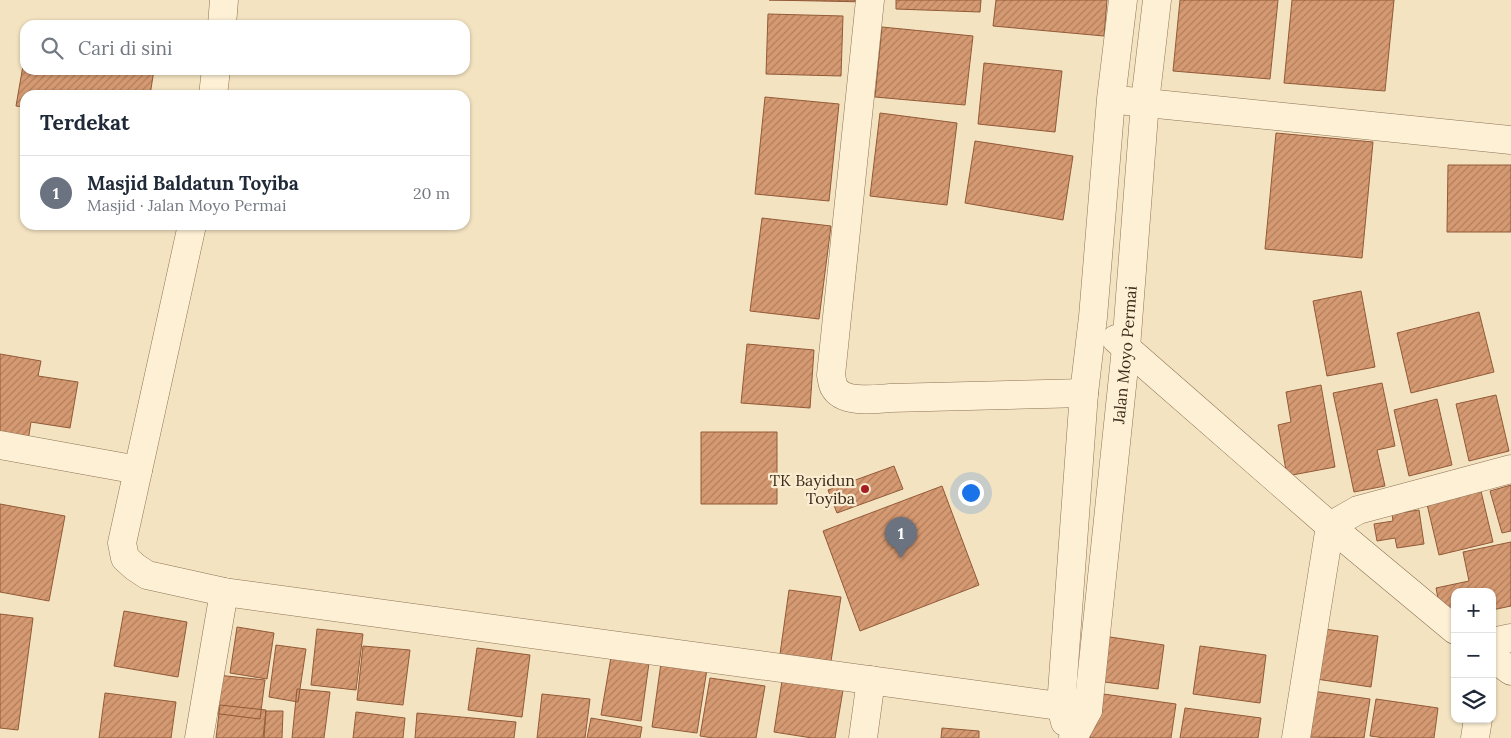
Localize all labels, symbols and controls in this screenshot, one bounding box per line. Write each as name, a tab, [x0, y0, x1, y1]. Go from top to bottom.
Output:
search box	[20, 20, 470, 75]
icon: search	[38, 34, 66, 62]
text: Cari di sini	[78, 36, 172, 60]
text: Terdekat	[40, 109, 130, 136]
text: Masjid Baldatun Toyiba	[87, 171, 299, 195]
text: 1	[53, 183, 59, 203]
text: 20 m	[413, 183, 450, 203]
text: Masjid · Jalan Moyo Permai	[87, 195, 286, 215]
street label: Jalan Moyo Permai	[1108, 285, 1141, 426]
place label: TK Bayidun Toyiba	[770, 470, 855, 508]
your location	[958, 480, 984, 506]
marker: TK Bayidun Toyiba	[859, 483, 871, 495]
pin: 1	[885, 517, 917, 558]
map controls	[1451, 588, 1496, 723]
button: +	[1451, 588, 1496, 633]
button: −	[1451, 633, 1496, 678]
button: layers	[1451, 678, 1496, 723]

